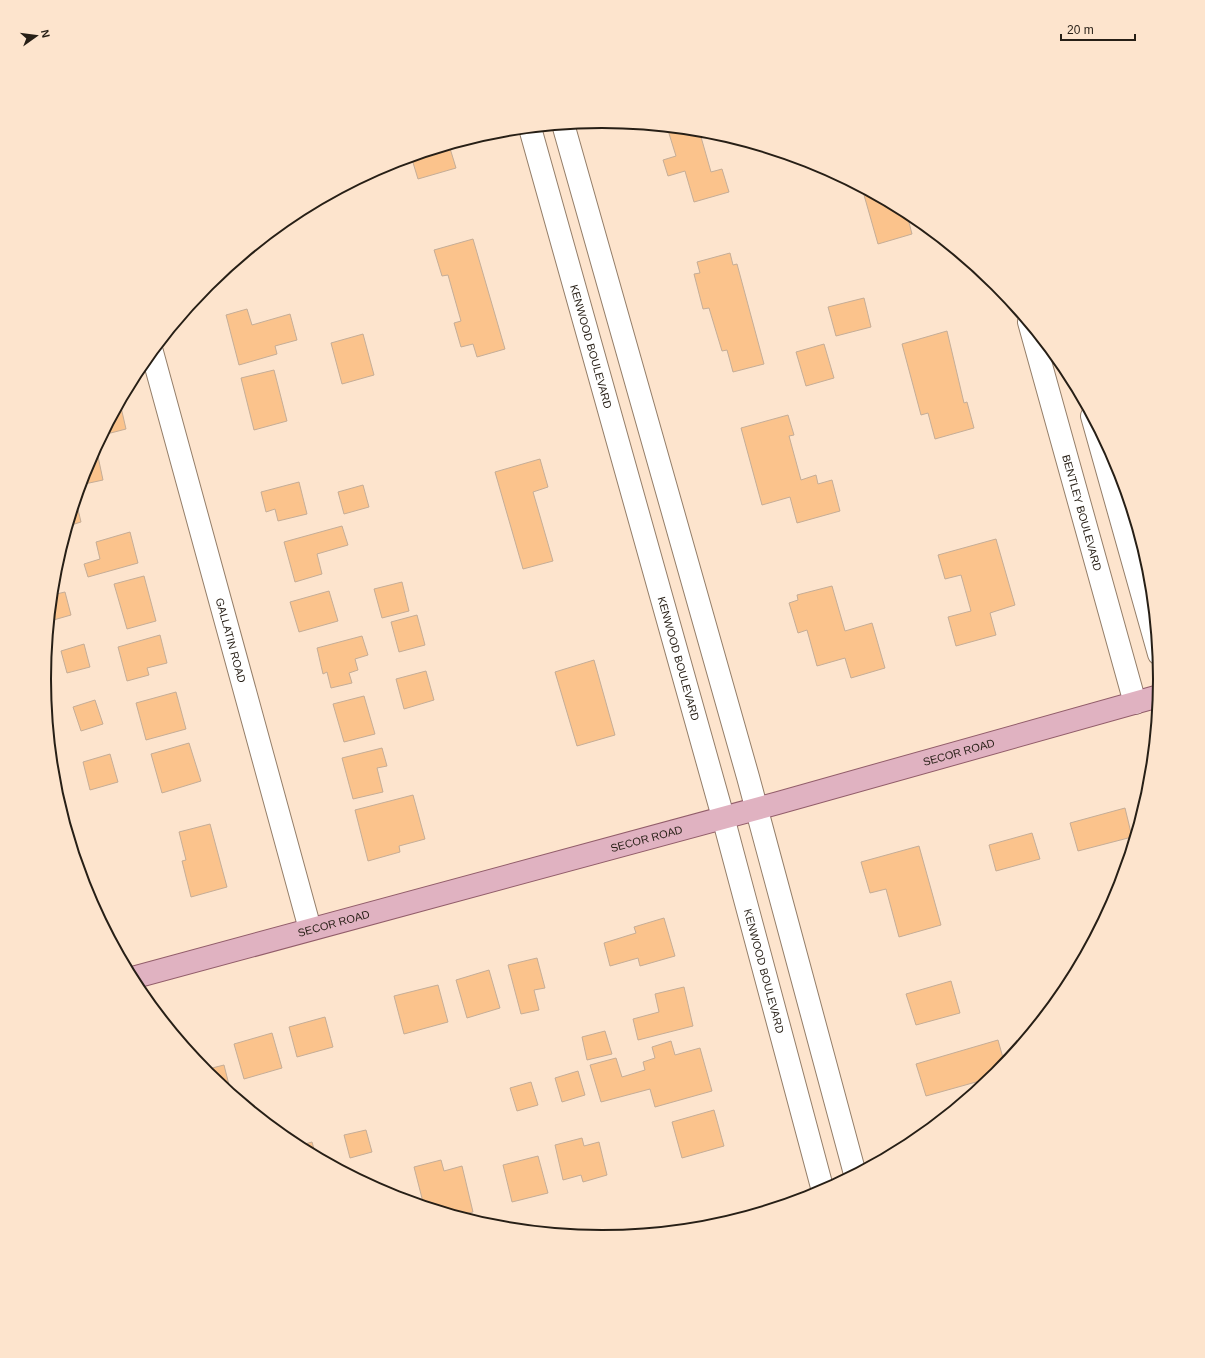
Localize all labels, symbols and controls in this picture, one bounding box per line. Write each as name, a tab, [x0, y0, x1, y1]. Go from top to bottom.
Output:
north arrow	[16, 16, 56, 56]
scale bar	[1061, 16, 1135, 42]
text: 20 m	[1067, 23, 1094, 37]
text: N	[39, 28, 52, 39]
street label: KENWOOD BOULEVARD	[568, 283, 614, 410]
street label: BENTLEY BOULEVARD	[1060, 453, 1104, 572]
street label: KENWOOD BOULEVARD	[656, 595, 702, 722]
street label: GALLATIN ROAD	[214, 597, 248, 684]
street label: SECOR ROAD	[921, 736, 996, 768]
street label: SECOR ROAD	[609, 823, 684, 854]
street label: SECOR ROAD	[296, 908, 371, 939]
street label: KENWOOD BOULEVARD	[742, 908, 787, 1035]

